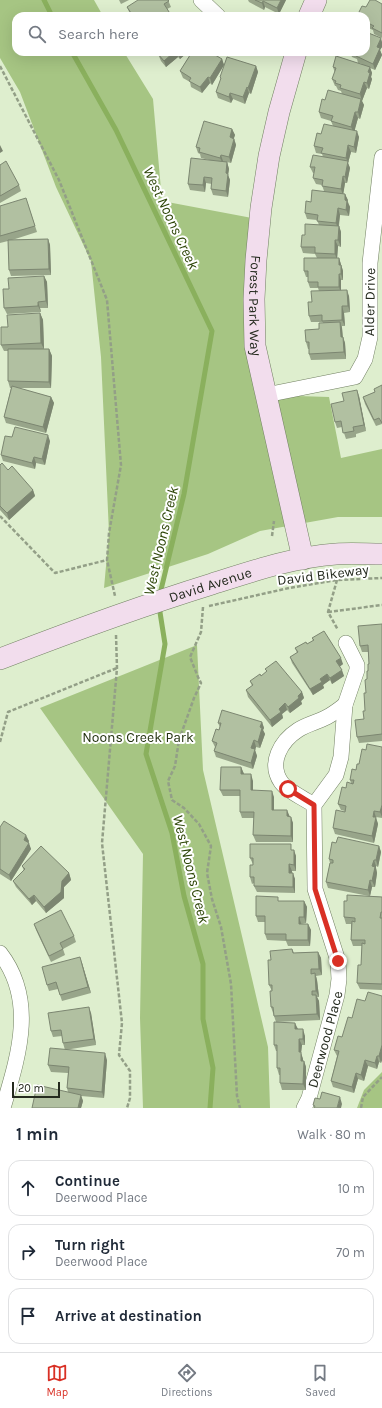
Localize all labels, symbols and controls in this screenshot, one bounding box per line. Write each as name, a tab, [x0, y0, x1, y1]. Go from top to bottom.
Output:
search box	[12, 12, 370, 56]
icon: search	[26, 23, 48, 45]
text: Search here	[58, 25, 139, 43]
water label: West Noons Creek	[139, 164, 203, 273]
street label: Forest Park Way	[245, 254, 266, 358]
street label: Alder Drive	[361, 268, 379, 336]
water label: West Noons Creek	[140, 484, 182, 597]
street label: David Bikeway	[276, 561, 370, 589]
street label: David Avenue	[167, 564, 254, 606]
park label: Noons Creek Park	[82, 729, 194, 746]
route start	[279, 780, 297, 798]
water label: West Noons Creek	[169, 813, 213, 926]
route end	[329, 952, 347, 970]
street label: Deerwood Place	[304, 990, 346, 1090]
scale bar	[12, 1080, 60, 1099]
text: 20 m	[18, 1082, 44, 1095]
text: 1 min	[16, 1124, 59, 1144]
text: Walk · 80 m	[297, 1127, 366, 1142]
text: Continue	[55, 1172, 120, 1190]
icon: ahead	[17, 1177, 39, 1199]
text: 10 m	[338, 1181, 365, 1196]
text: Deerwood Place	[55, 1190, 147, 1205]
text: Turn right	[55, 1236, 125, 1254]
icon: right	[17, 1241, 39, 1263]
text: 70 m	[336, 1245, 365, 1260]
text: Deerwood Place	[55, 1254, 147, 1269]
icon: arrive	[17, 1305, 39, 1327]
text: Arrive at destination	[55, 1307, 202, 1325]
tab: Map	[46, 1362, 68, 1399]
tab: Directions	[161, 1362, 213, 1399]
tab: Saved	[305, 1362, 336, 1399]

